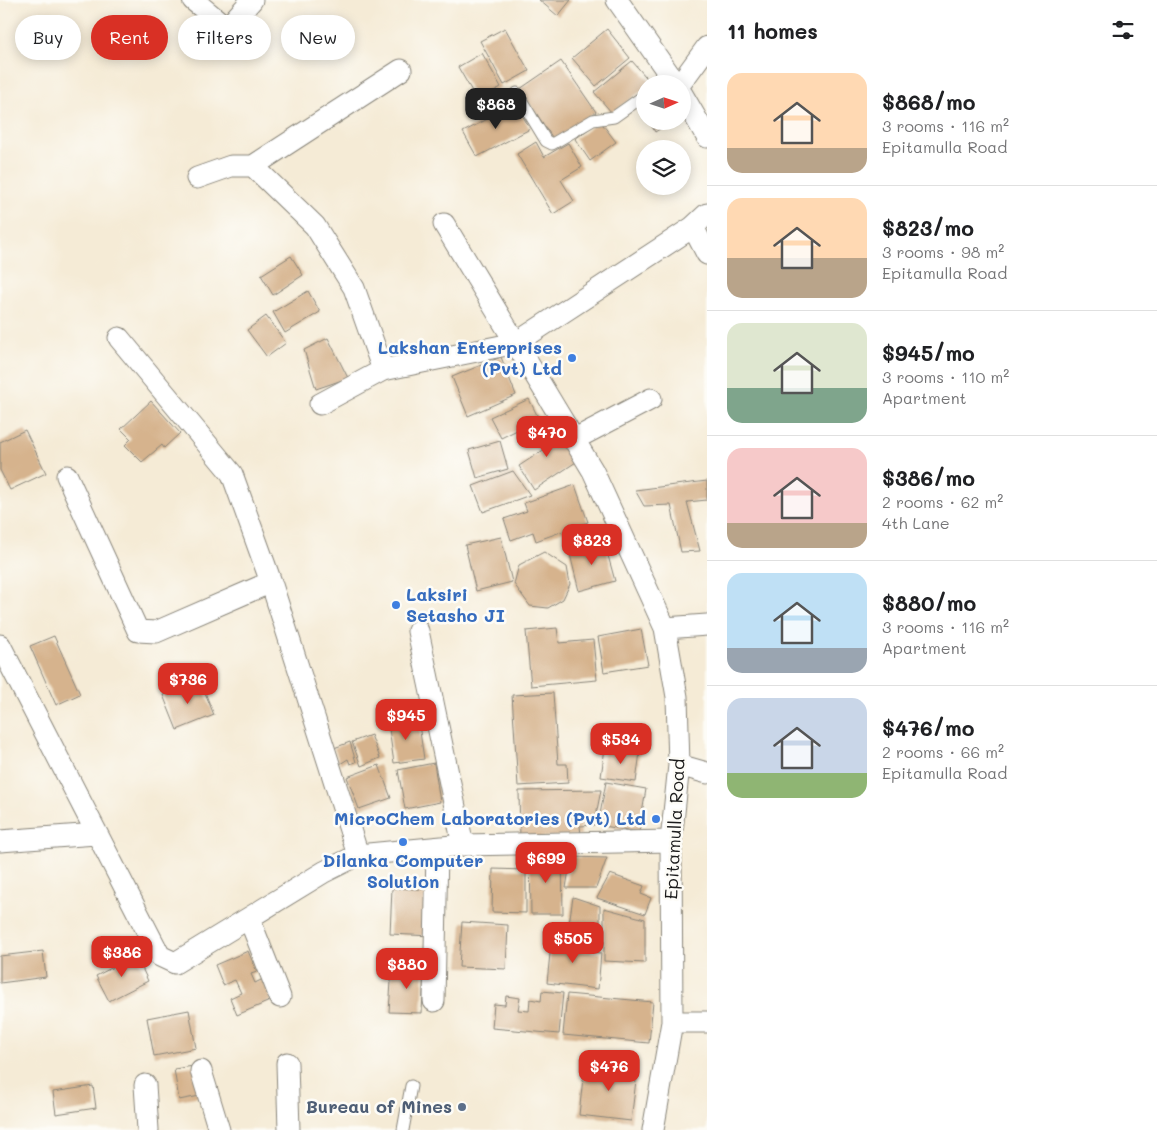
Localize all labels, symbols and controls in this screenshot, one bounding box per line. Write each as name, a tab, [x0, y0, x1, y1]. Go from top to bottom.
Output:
chip: Buy	[15, 15, 81, 60]
chip: Rent	[91, 15, 168, 60]
chip: Filters	[178, 15, 271, 60]
chip: New	[281, 15, 355, 60]
icon: filters	[1109, 16, 1137, 44]
text: 11 homes	[727, 17, 818, 44]
north arrow	[636, 75, 691, 130]
map controls	[636, 75, 691, 195]
pin: $868	[466, 88, 526, 130]
text: $868/mo	[882, 88, 975, 115]
text: $868	[476, 93, 516, 114]
icon: home	[767, 93, 827, 153]
text: 3 rooms · 116 m²	[882, 115, 1009, 136]
text: Epitamulla Road	[882, 136, 1007, 157]
button: layers	[636, 140, 691, 195]
text: $823/mo	[882, 214, 974, 241]
icon: home	[767, 218, 827, 278]
text: 3 rooms · 98 m²	[882, 241, 1004, 262]
text: Epitamulla Road	[882, 262, 1007, 283]
place label: Lakshan Enterprises (Pvt) Ltd	[378, 335, 562, 380]
text: $945/mo	[882, 339, 975, 366]
icon: home	[767, 343, 827, 403]
marker: Lakshan Enterprises (Pvt) Ltd	[566, 352, 578, 364]
text: 3 rooms · 110 m²	[882, 366, 1009, 387]
text: Apartment	[882, 387, 967, 408]
pin: $470	[517, 416, 577, 458]
text: $470	[527, 421, 567, 442]
text: $386/mo	[882, 464, 975, 491]
icon: home	[767, 468, 827, 528]
text: 2 rooms · 62 m²	[882, 491, 1003, 512]
text: 4th Lane	[882, 512, 950, 533]
pin: $823	[562, 524, 622, 566]
text: $823	[573, 529, 611, 550]
place label: Laksiri Setasho JI	[406, 582, 505, 627]
text: $880/mo	[882, 589, 976, 616]
icon: home	[767, 593, 827, 653]
marker: Laksiri Setasho JI	[390, 599, 402, 611]
text: 3 rooms · 116 m²	[882, 616, 1009, 637]
text: Apartment	[882, 637, 967, 658]
pin: $736	[158, 662, 218, 705]
text: $736	[169, 668, 207, 689]
pin: $945	[376, 698, 436, 741]
text: $945	[387, 704, 426, 725]
text: $476/mo	[882, 714, 974, 741]
icon: home	[767, 718, 827, 778]
pin: $534	[591, 722, 651, 765]
text: $534	[602, 728, 640, 749]
text: 2 rooms · 66 m²	[882, 741, 1004, 762]
street label: Epitamulla Road	[658, 758, 690, 900]
text: Epitamulla Road	[882, 762, 1007, 783]
place label: MicroChem Laboratories (Pvt) Ltd	[334, 806, 646, 830]
marker: MicroChem Laboratories (Pvt) Ltd	[650, 813, 662, 825]
marker: Dilanka Computer Solution	[397, 836, 409, 848]
pin: $699	[516, 842, 576, 884]
text: $699	[527, 847, 565, 868]
place label: Dilanka Computer Solution	[323, 848, 483, 893]
pin: $505	[543, 922, 603, 964]
text: $505	[554, 927, 592, 948]
pin: $386	[92, 936, 152, 978]
text: $386	[102, 941, 142, 962]
pin: $880	[377, 948, 437, 990]
text: $880	[387, 953, 427, 974]
pin: $476	[579, 1050, 639, 1092]
text: $476	[590, 1055, 628, 1076]
place label: Bureau of Mines	[306, 1094, 452, 1118]
marker: Bureau of Mines	[456, 1101, 468, 1113]

